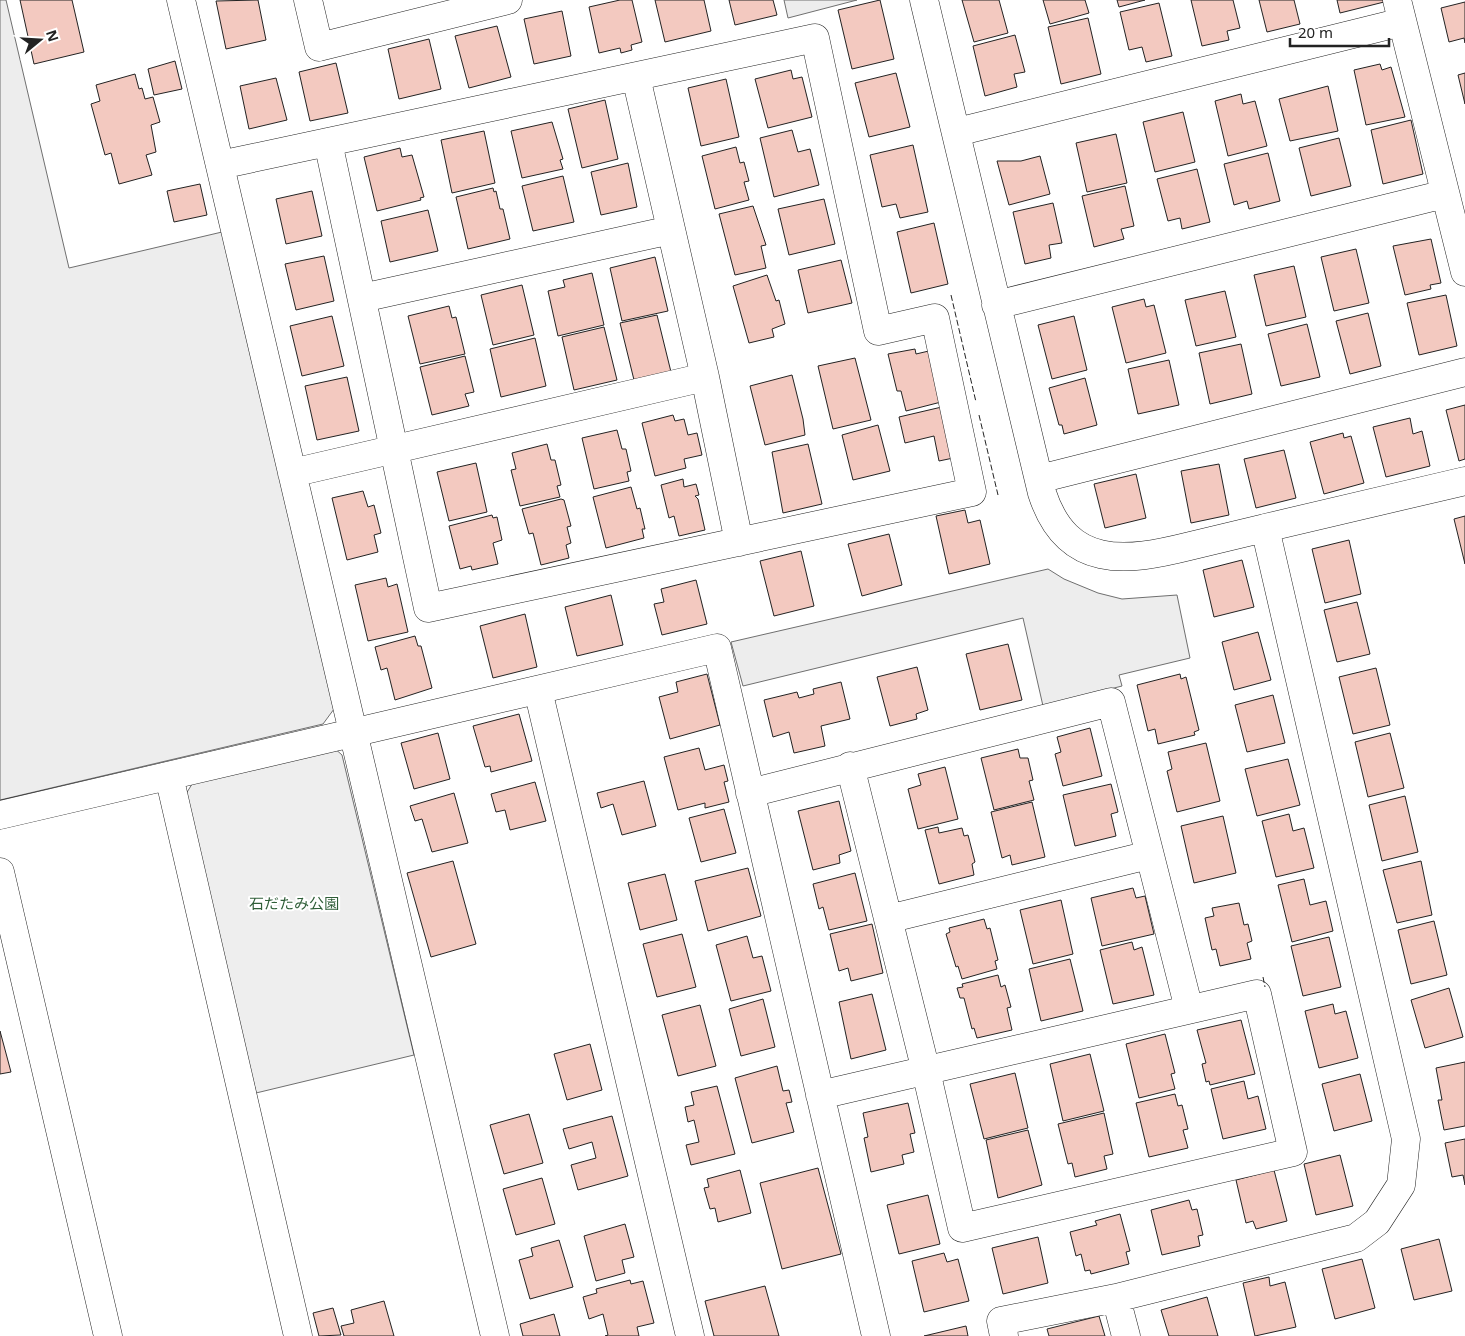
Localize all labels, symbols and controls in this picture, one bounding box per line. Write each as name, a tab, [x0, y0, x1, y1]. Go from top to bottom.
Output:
north arrow	[15, 15, 65, 65]
scale bar	[1290, 15, 1389, 47]
text: 20 m	[1298, 22, 1333, 42]
text: N	[42, 27, 64, 44]
park label: 石だたみ公園	[249, 893, 339, 913]

